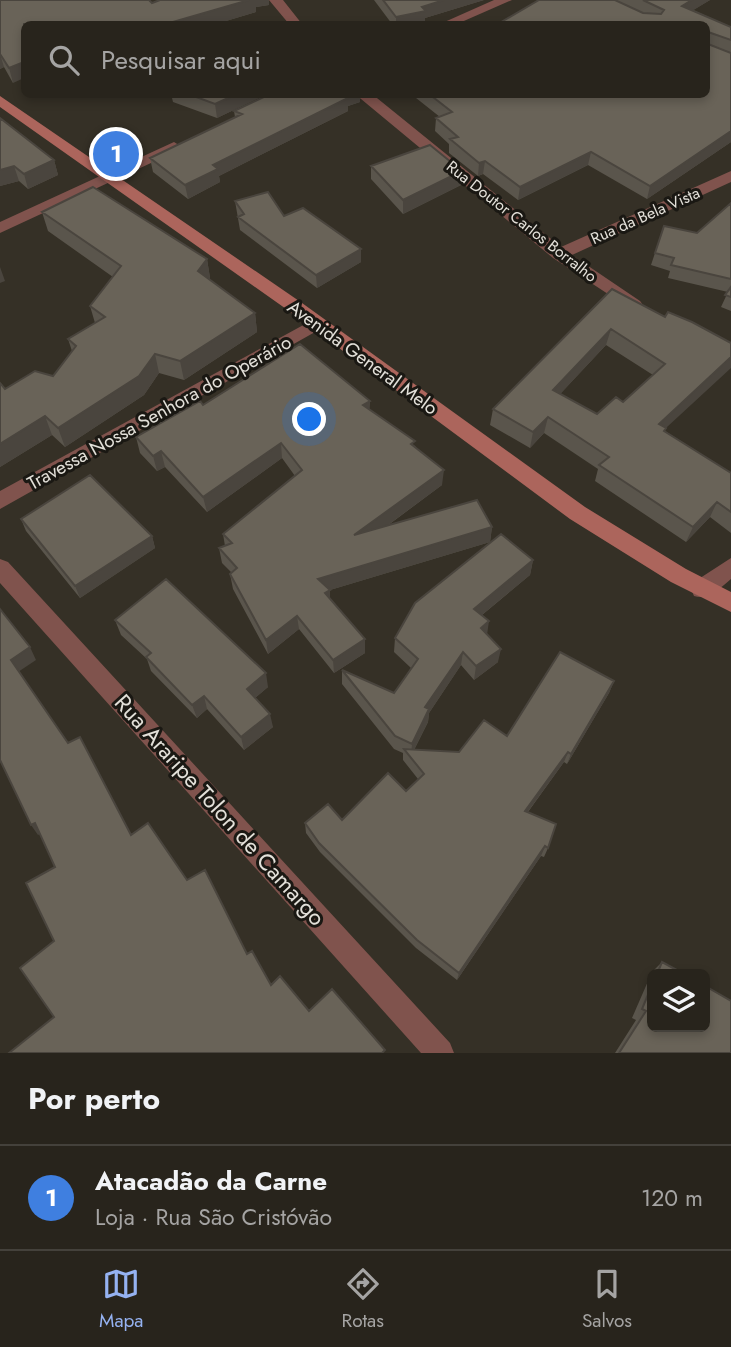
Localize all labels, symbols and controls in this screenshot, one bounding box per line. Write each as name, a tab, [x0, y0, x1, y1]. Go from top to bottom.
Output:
search box	[21, 21, 710, 98]
icon: search	[45, 41, 83, 79]
text: Pesquisar aqui	[101, 41, 261, 79]
pin: 1	[93, 128, 139, 180]
street label: Rua Doutor Carlos Borralho	[441, 155, 602, 288]
street label: Rua da Bela Vista	[587, 181, 704, 250]
street label: Avenida General Melo	[282, 294, 443, 421]
street label: Travessa Nossa Senhora do Operário	[22, 328, 296, 497]
your location	[292, 402, 326, 436]
street label: Rua Araripe Tolon de Camargo	[107, 687, 333, 933]
map controls	[647, 969, 710, 1032]
button: layers	[647, 969, 710, 1032]
text: Por perto	[28, 1077, 160, 1120]
text: Atacadão da Carne	[95, 1162, 327, 1200]
text: 1	[45, 1181, 57, 1215]
text: 120 m	[641, 1181, 703, 1215]
text: Loja · Rua São Cristóvão	[95, 1200, 332, 1234]
tab: Mapa	[99, 1265, 144, 1334]
tab: Rotas	[342, 1265, 384, 1334]
tab: Salvos	[582, 1265, 632, 1334]

